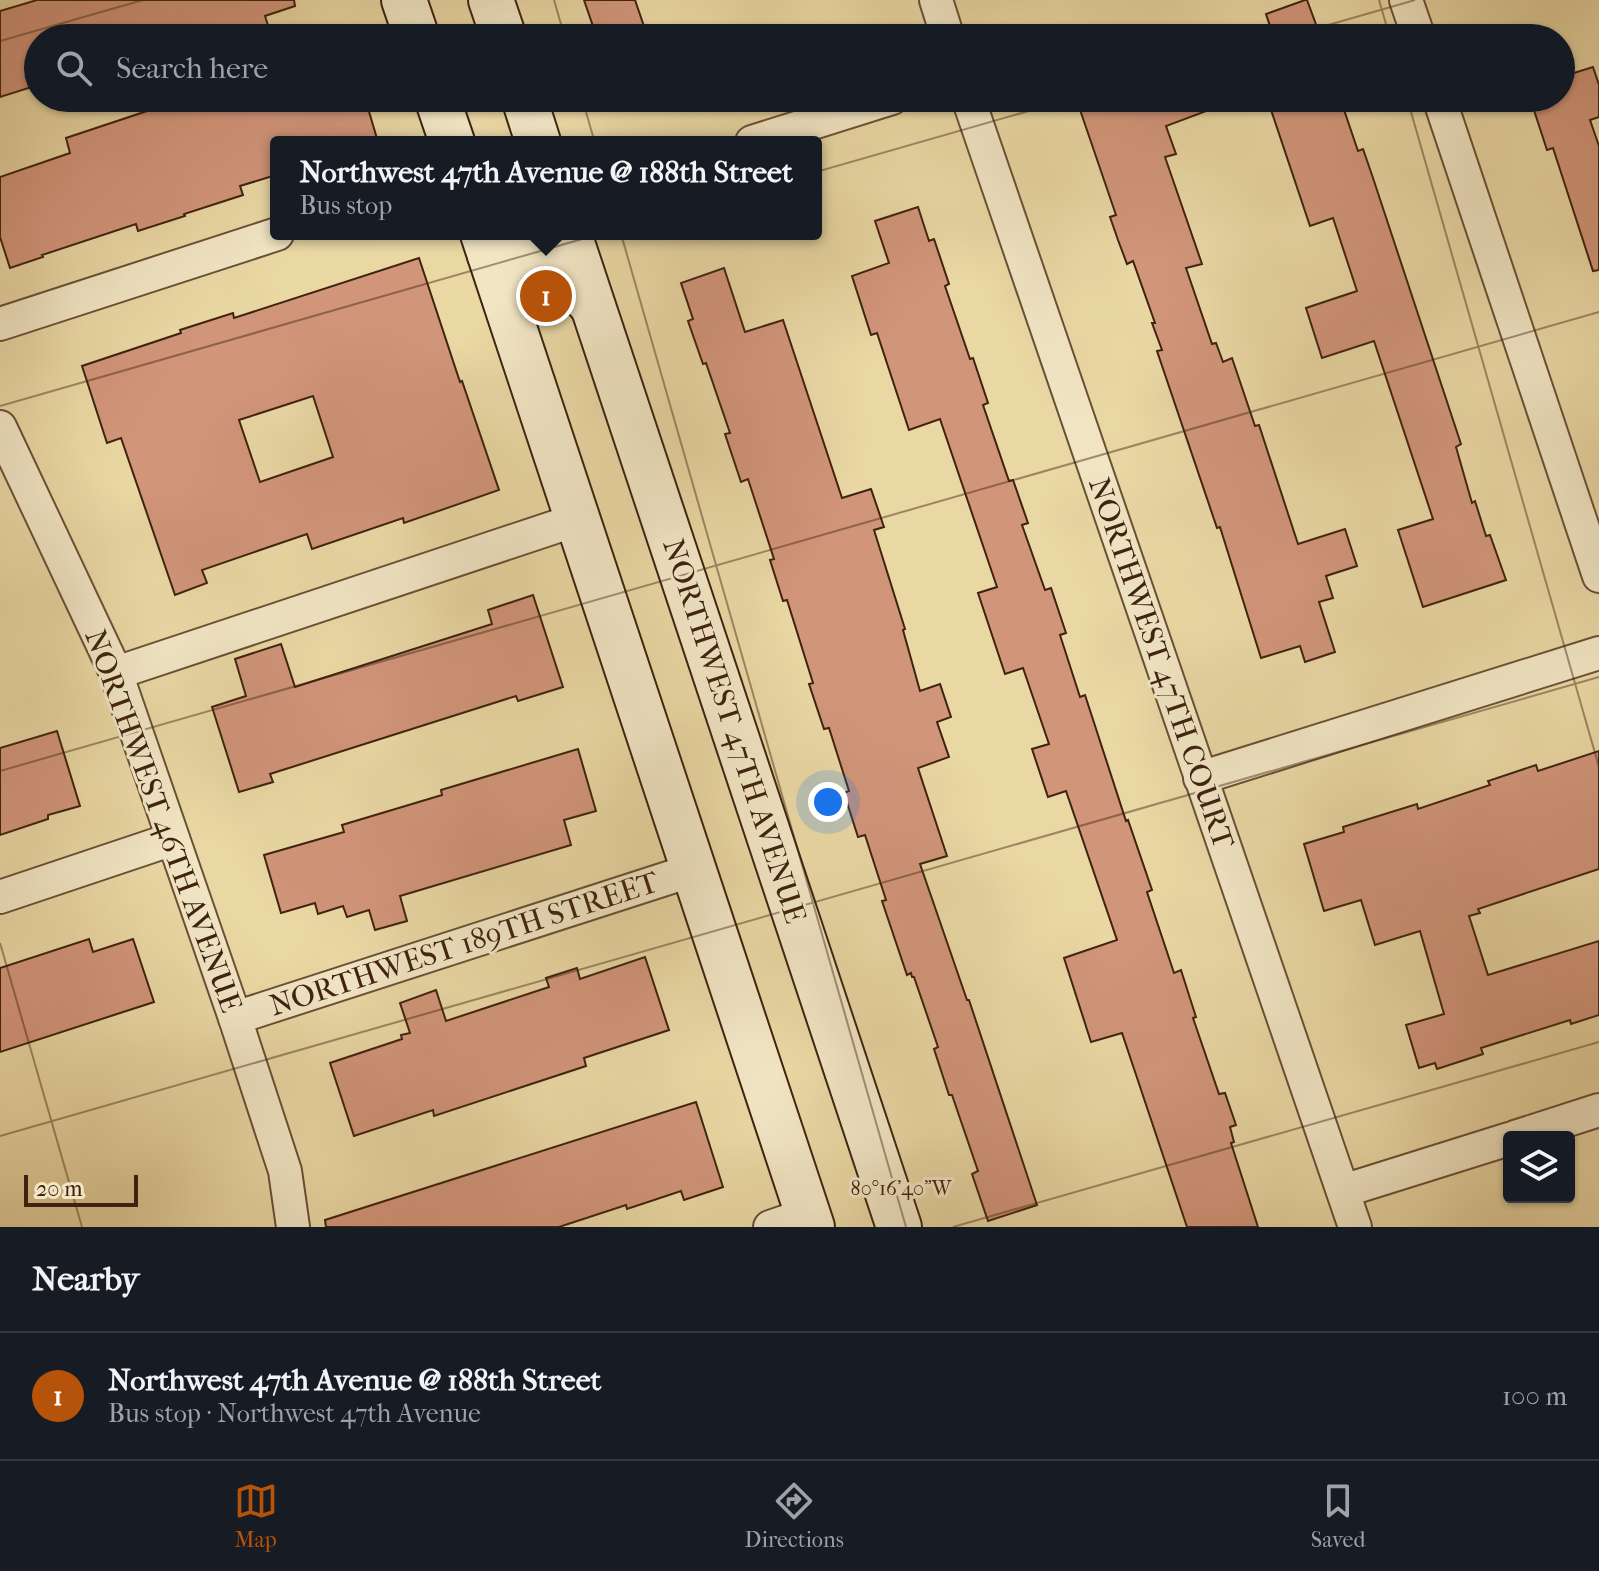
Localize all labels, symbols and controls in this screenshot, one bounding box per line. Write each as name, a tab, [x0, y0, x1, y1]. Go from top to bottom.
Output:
search box	[24, 24, 1575, 112]
icon: search	[52, 46, 96, 90]
text: Search here	[116, 51, 268, 86]
popup	[270, 136, 822, 240]
text: Northwest 47th Avenue @ 188th Street	[299, 155, 793, 190]
text: Bus stop	[299, 190, 392, 221]
pin: 1	[520, 266, 572, 326]
street label: NORTHWEST 47TH COURT	[1081, 473, 1241, 854]
street label: NORTHWEST 47TH AVENUE	[655, 534, 813, 928]
street label: NORTHWEST 46TH AVENUE	[77, 625, 249, 1017]
your location	[808, 782, 848, 822]
street label: NORTHWEST 189TH STREET	[265, 864, 664, 1023]
map controls	[1503, 1131, 1575, 1203]
button: layers	[1503, 1131, 1575, 1203]
scale bar	[24, 1171, 138, 1207]
text: 20 m	[36, 1176, 82, 1202]
text: 80°16'40"W	[851, 1177, 953, 1200]
text: Nearby	[32, 1259, 139, 1299]
text: Northwest 47th Avenue @ 188th Street	[108, 1363, 601, 1398]
text: 1	[53, 1381, 63, 1412]
text: 100 m	[1502, 1381, 1567, 1412]
text: Bus stop · Northwest 47th Avenue	[108, 1398, 481, 1429]
tab: Map	[234, 1479, 278, 1553]
tab: Directions	[745, 1479, 844, 1553]
tab: Saved	[1311, 1479, 1365, 1553]

